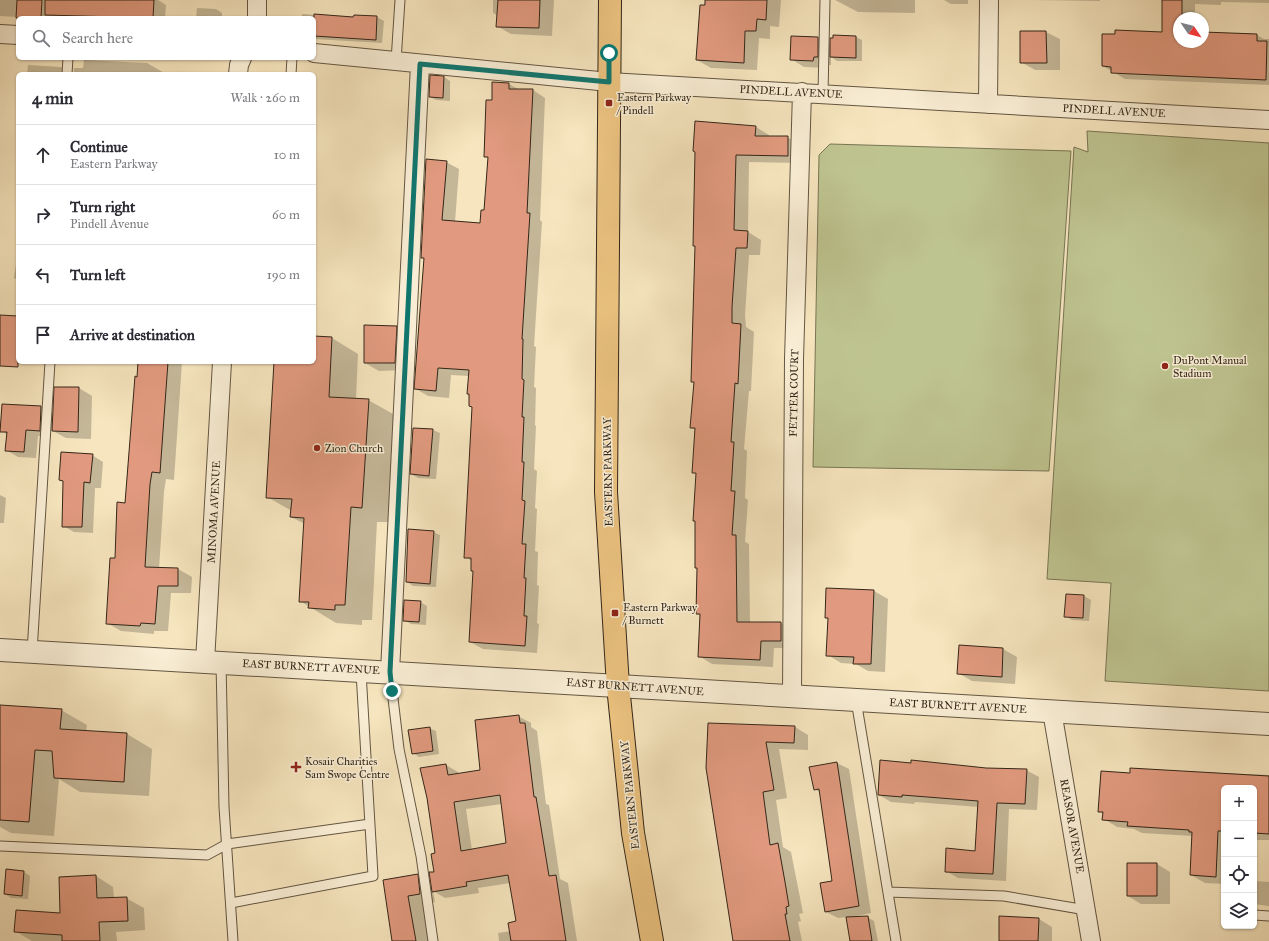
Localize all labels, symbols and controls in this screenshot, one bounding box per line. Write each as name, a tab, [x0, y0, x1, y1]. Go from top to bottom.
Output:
north arrow	[1173, 12, 1209, 48]
search box	[16, 16, 316, 60]
icon: search	[30, 27, 52, 49]
text: Search here	[62, 29, 133, 47]
route start	[600, 44, 618, 62]
street label: PINDELL AVENUE	[739, 83, 843, 101]
text: 4 min	[32, 88, 73, 109]
text: Walk · 260 m	[230, 90, 300, 106]
place label: Eastern Parkway / Pindell	[616, 91, 692, 117]
marker: Eastern Parkway / Pindell	[604, 98, 614, 108]
street label: PINDELL AVENUE	[1062, 102, 1166, 120]
text: Continue	[70, 138, 128, 156]
icon: ahead	[32, 144, 54, 166]
text: 10 m	[274, 147, 300, 163]
text: Eastern Parkway	[70, 156, 158, 172]
text: Turn right	[70, 198, 135, 216]
icon: right	[32, 204, 54, 226]
text: 60 m	[272, 207, 300, 223]
text: Pindell Avenue	[70, 216, 149, 232]
icon: left	[32, 264, 54, 286]
text: Turn left	[70, 266, 126, 284]
text: 190 m	[267, 267, 300, 283]
icon: arrive	[32, 324, 54, 346]
text: Arrive at destination	[70, 326, 195, 344]
street label: FETTER COURT	[787, 349, 801, 437]
place label: DuPont Manual Stadium	[1173, 354, 1247, 380]
marker: DuPont Manual Stadium	[1160, 361, 1170, 371]
street label: EASTERN PARKWAY	[601, 416, 615, 527]
place label: Zion Church	[325, 442, 383, 455]
marker: Zion Church	[312, 443, 322, 453]
street label: MINOMA AVENUE	[205, 460, 223, 564]
place label: Eastern Parkway / Burnett	[622, 601, 698, 627]
marker: Eastern Parkway / Burnett	[610, 608, 620, 618]
street label: EAST BURNETT AVENUE	[242, 657, 380, 677]
street label: EAST BURNETT AVENUE	[566, 676, 704, 698]
route end	[383, 682, 401, 700]
street label: EAST BURNETT AVENUE	[889, 696, 1027, 716]
street label: EASTERN PARKWAY	[618, 739, 642, 850]
place label: Kosair Charities Sam Swope Centre	[305, 755, 390, 781]
marker: Kosair Charities Sam Swope Centre	[290, 761, 302, 773]
street label: REASOR AVENUE	[1057, 778, 1087, 874]
map controls	[1221, 785, 1257, 929]
button: +	[1221, 785, 1257, 821]
button: −	[1221, 821, 1257, 857]
button: locate	[1221, 857, 1257, 893]
button: layers	[1221, 893, 1257, 929]

